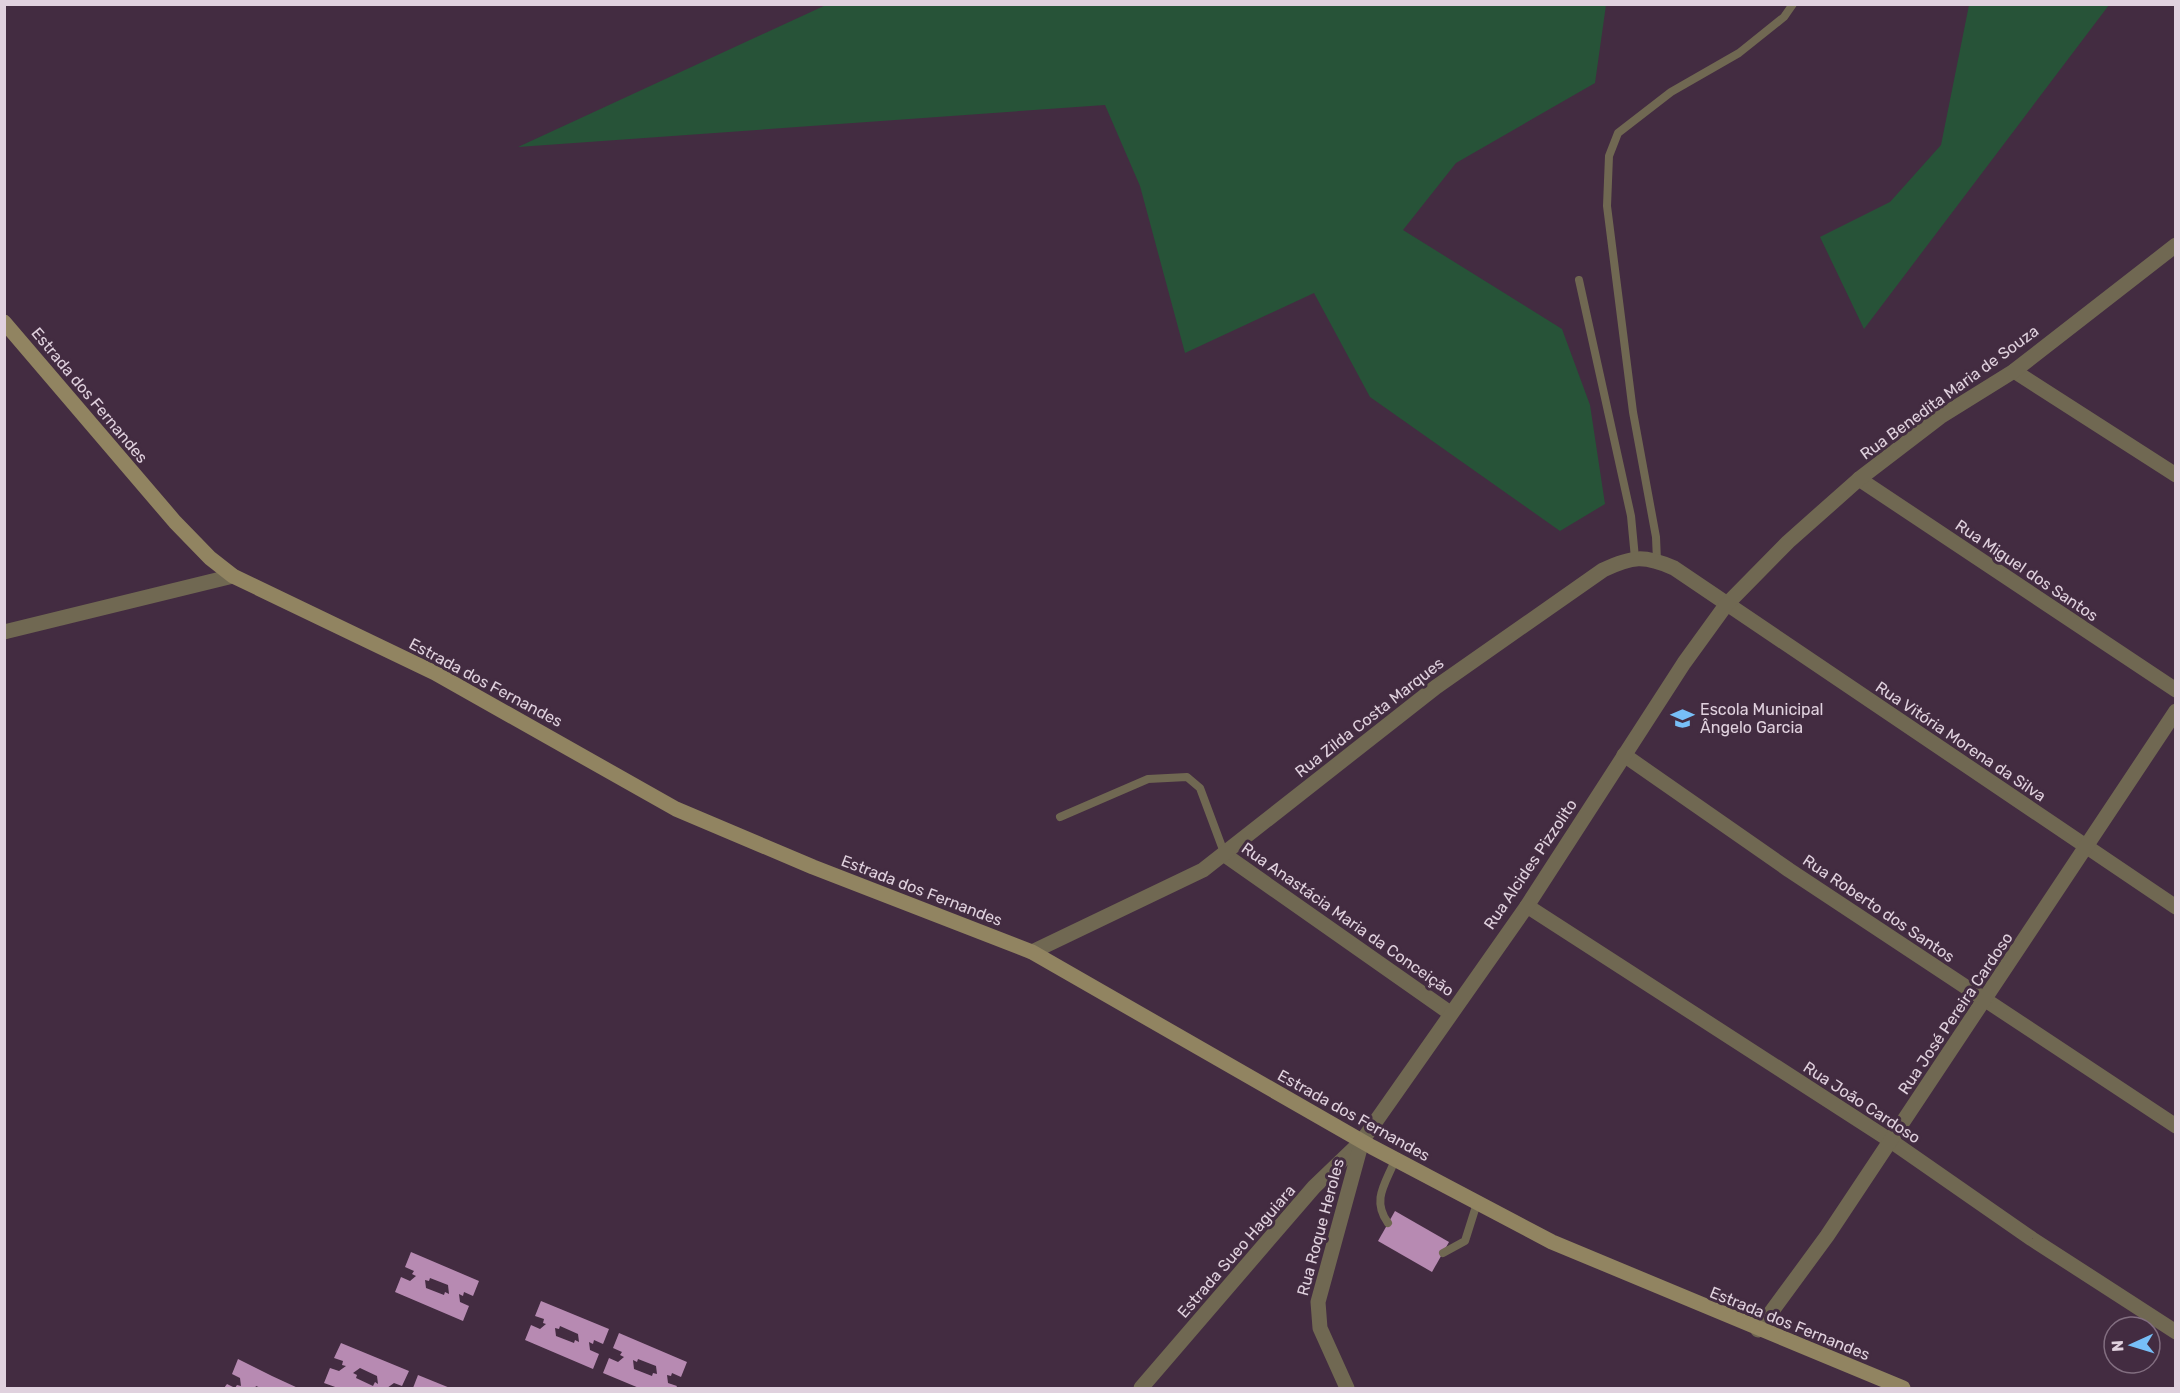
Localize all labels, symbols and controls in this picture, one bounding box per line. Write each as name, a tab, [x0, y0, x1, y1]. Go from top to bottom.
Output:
street label: Rua Benedita Maria de Souza	[1856, 321, 2042, 464]
street label: Estrada dos Fernandes	[27, 324, 152, 467]
street label: Rua Miguel dos Santos	[1952, 516, 2102, 625]
street label: Estrada dos Fernandes	[406, 634, 566, 731]
street label: Rua Zilda Costa Marques	[1291, 654, 1447, 781]
street label: Rua Vitória Morena da Silva	[1872, 677, 2050, 806]
place label: Escola Municipal Ângelo Garcia	[1700, 700, 1823, 737]
school or university icon: Escola Municipal Ângelo Garcia	[1669, 705, 1695, 731]
street label: Rua Alcides Pizzolito	[1480, 796, 1581, 933]
street label: Rua Anastácia Maria da Conceição	[1238, 839, 1458, 1000]
street label: Rua Roberto dos Santos	[1799, 850, 1958, 966]
street label: Estrada dos Fernandes	[839, 851, 1005, 930]
street label: Rua José Pereira Cardoso	[1894, 929, 2017, 1098]
street label: Rua João Cardoso	[1800, 1058, 1924, 1147]
street label: Estrada dos Fernandes	[1274, 1066, 1433, 1165]
street label: Rua Roque Heroles	[1293, 1157, 1348, 1298]
street label: Estrada Sueo Haguiara	[1174, 1181, 1299, 1322]
street label: Estrada dos Fernandes	[1707, 1283, 1873, 1364]
north arrow	[2102, 1315, 2162, 1375]
text: N	[2108, 1340, 2127, 1352]

